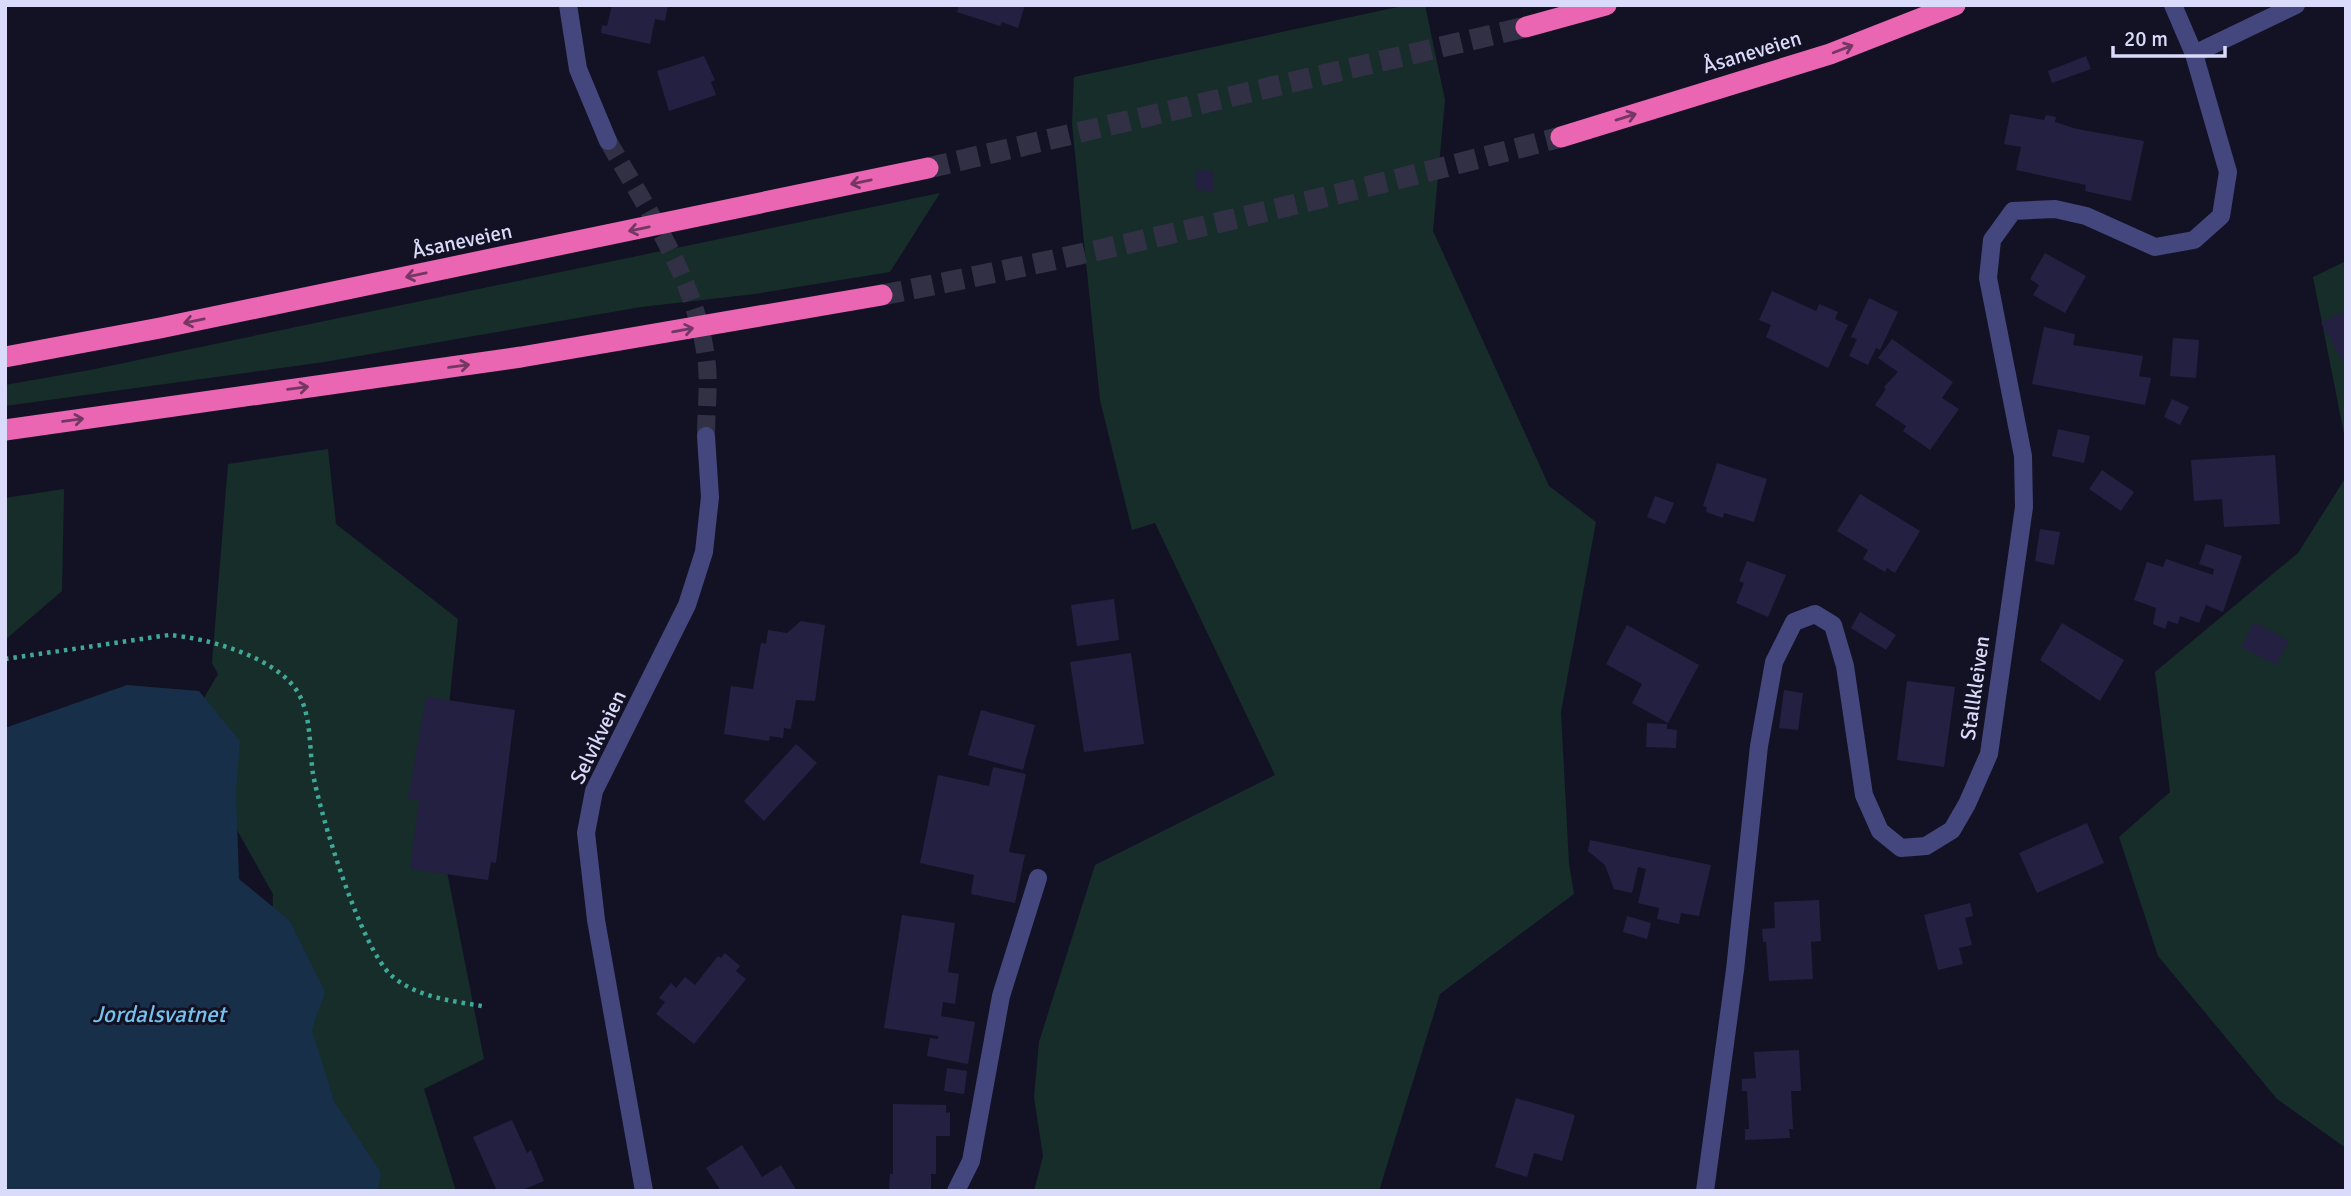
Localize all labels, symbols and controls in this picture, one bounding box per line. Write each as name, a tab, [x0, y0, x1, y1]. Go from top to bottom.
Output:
scale bar	[2113, 14, 2225, 58]
street label: Åsaneveien	[1699, 24, 1804, 79]
text: 20 m	[2124, 26, 2168, 52]
one-way arrow	[1832, 41, 1854, 54]
one-way arrow	[1615, 109, 1637, 122]
one-way arrow	[850, 176, 873, 190]
street label: Åsaneveien	[409, 217, 515, 264]
one-way arrow	[628, 223, 651, 237]
one-way arrow	[405, 269, 428, 283]
one-way arrow	[183, 315, 206, 329]
one-way arrow	[671, 323, 694, 336]
one-way arrow	[447, 359, 469, 372]
one-way arrow	[286, 381, 309, 394]
one-way arrow	[61, 413, 84, 426]
street label: Stallkleiven	[1955, 634, 1995, 742]
street label: Selvikveien	[564, 686, 632, 788]
water label: Jordalsvatnet	[92, 1000, 229, 1029]

